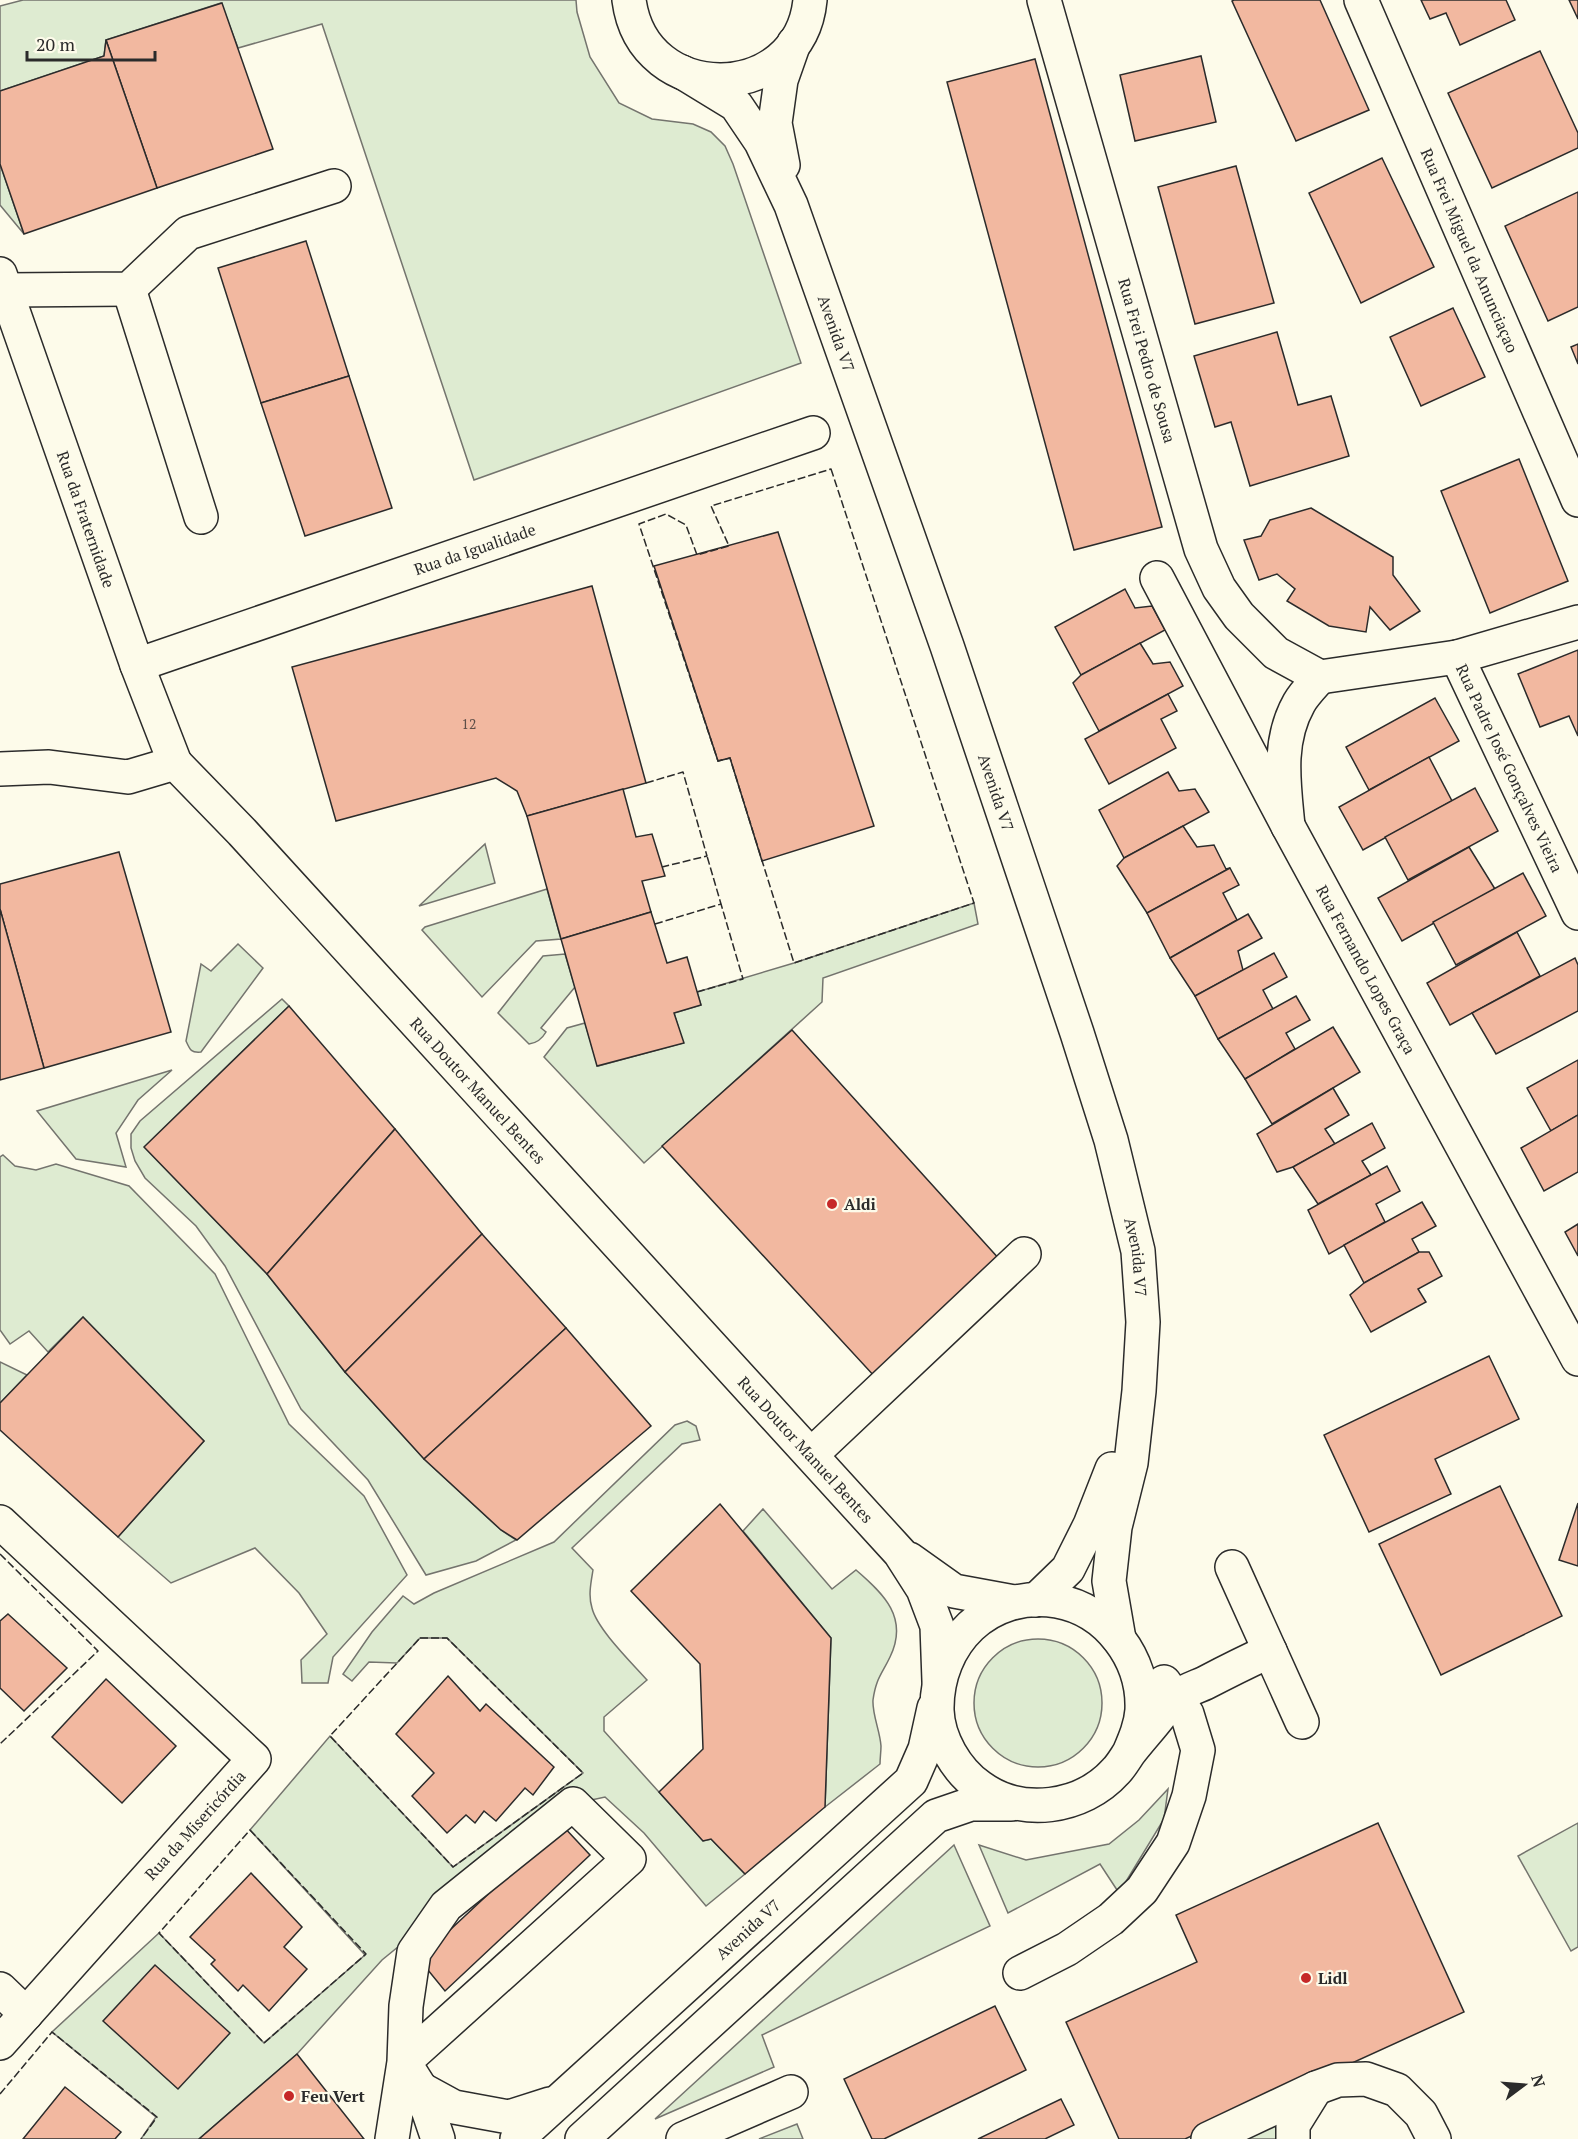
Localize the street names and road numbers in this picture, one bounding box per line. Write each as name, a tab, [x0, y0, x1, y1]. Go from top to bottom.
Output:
street label: Rua Frei Miguel da Anunciaçao	[1416, 145, 1524, 356]
street label: Rua Frei Pedro de Sousa	[1113, 276, 1181, 446]
street label: Avenida V7	[813, 292, 860, 375]
street label: Rua da Fraternidade	[52, 448, 120, 591]
street label: Rua da Igualidade	[411, 518, 538, 580]
street label: Rua Padre José Gonçalves Vieira	[1451, 660, 1568, 876]
street label: Avenida V7	[973, 751, 1019, 834]
street label: Rua Fernando Lopes Graça	[1311, 881, 1421, 1058]
street label: Rua Doutor Manuel Bentes	[405, 1013, 551, 1169]
street label: Avenida V7	[1119, 1215, 1152, 1297]
street label: Rua Doutor Manuel Bentes	[733, 1371, 878, 1528]
street label: Rua da Misericórdia	[140, 1765, 250, 1885]
street label: Avenida V7	[711, 1894, 785, 1964]

